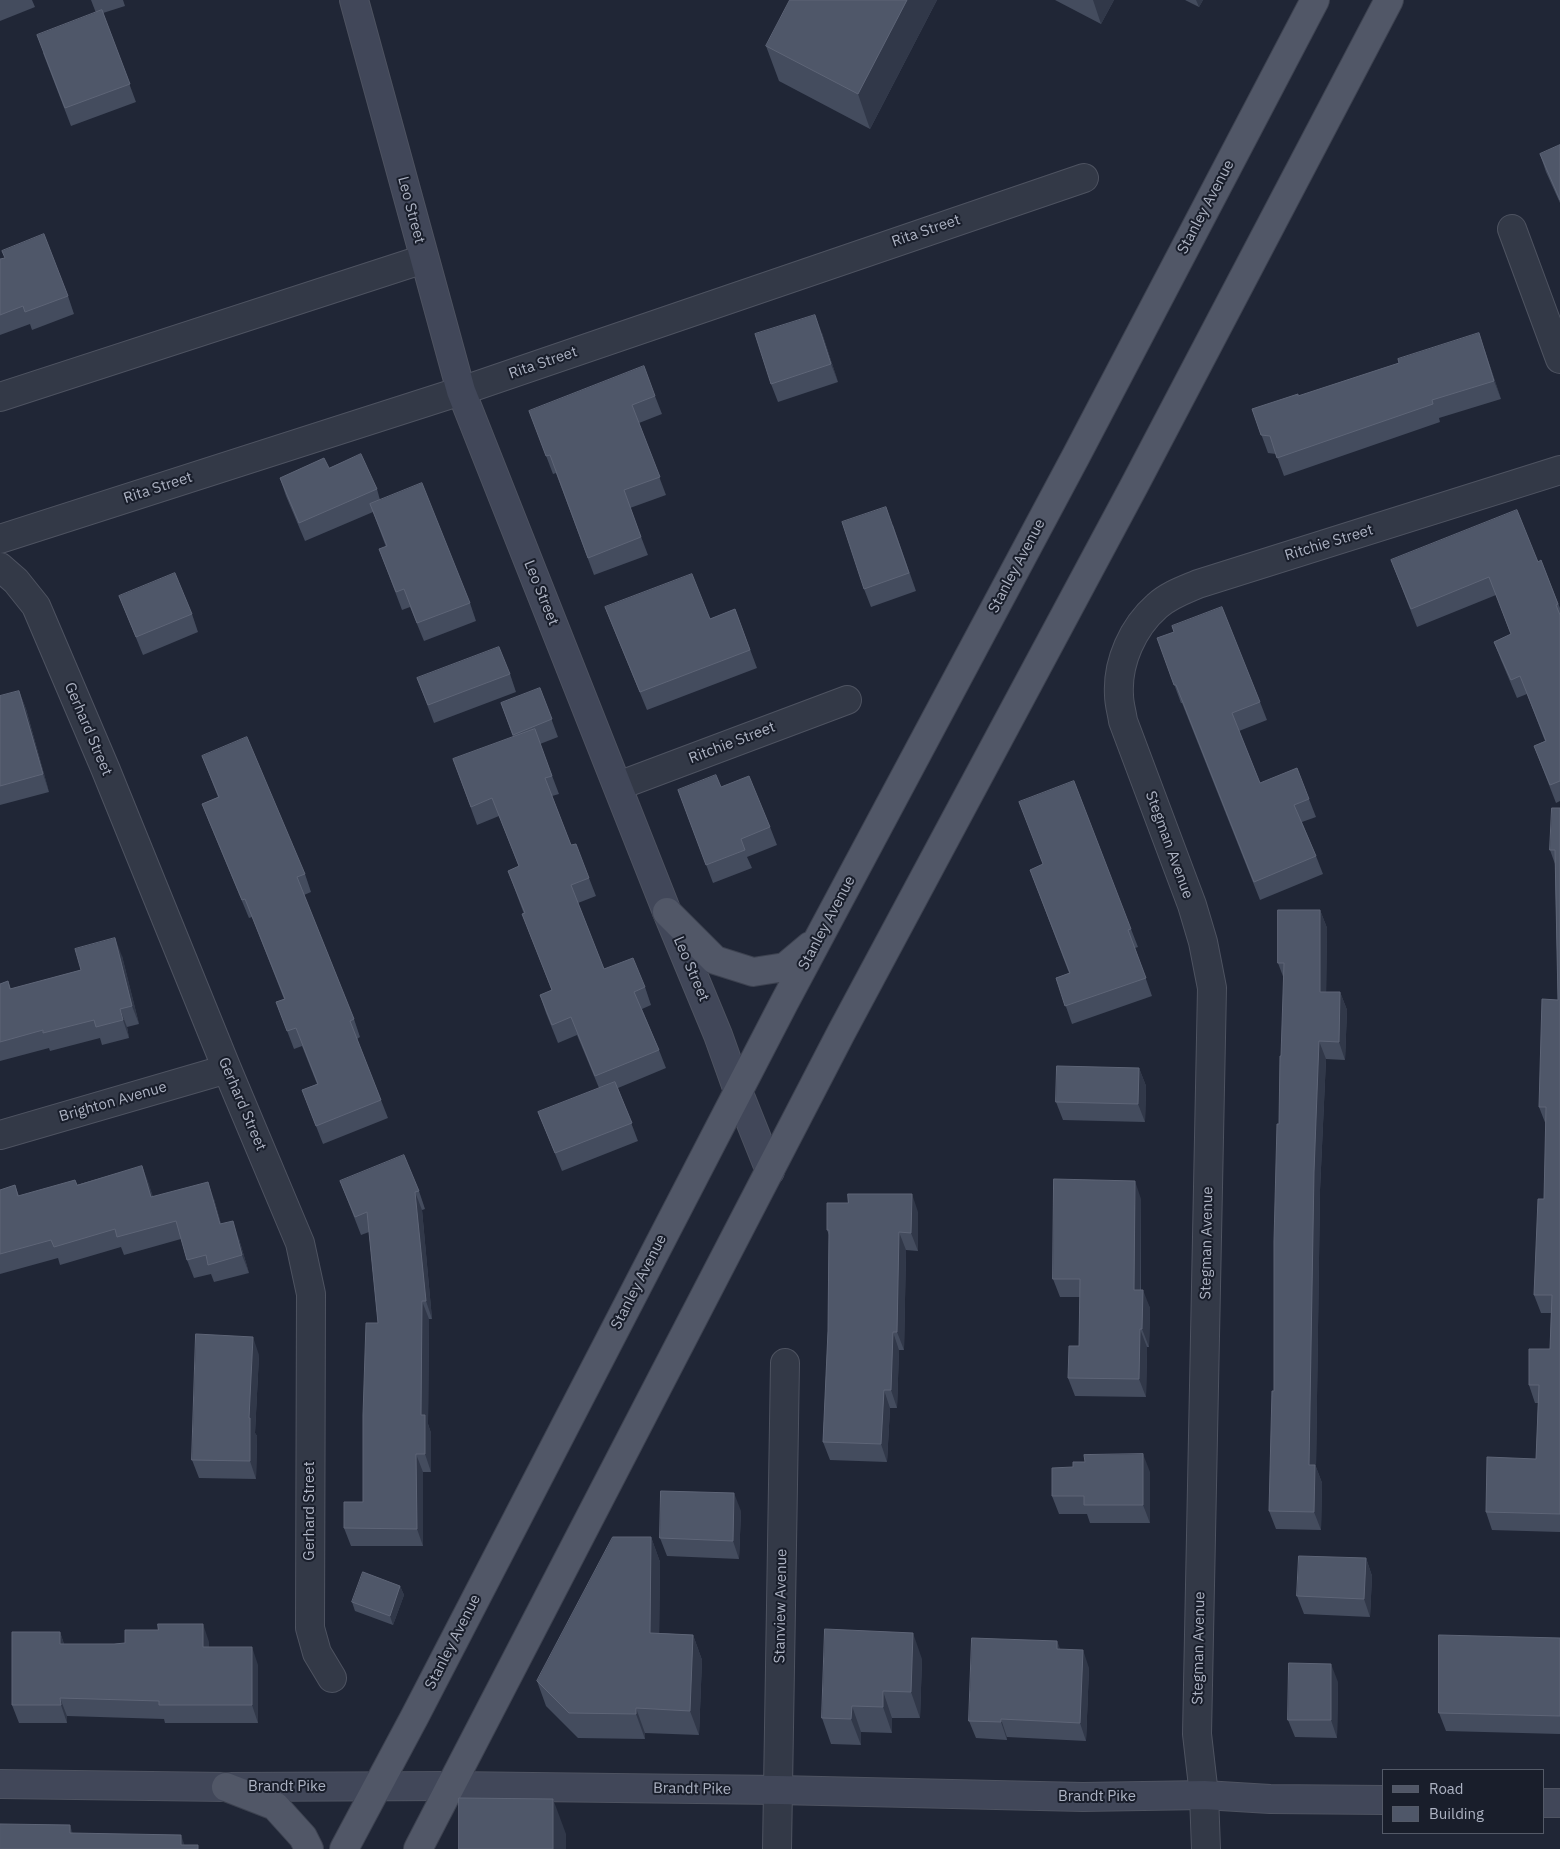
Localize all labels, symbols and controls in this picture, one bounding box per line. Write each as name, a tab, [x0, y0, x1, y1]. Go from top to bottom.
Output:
street label: Stanley Avenue	[1174, 157, 1238, 257]
street label: Leo Street	[393, 174, 429, 246]
street label: Rita Street	[889, 211, 963, 251]
street label: Rita Street	[506, 343, 580, 383]
street label: Rita Street	[121, 468, 195, 508]
street label: Stanley Avenue	[985, 516, 1049, 616]
street label: Ritchie Street	[1283, 521, 1375, 565]
street label: Leo Street	[520, 558, 562, 628]
street label: Gerhard Street	[60, 680, 116, 778]
street label: Ritchie Street	[686, 718, 778, 768]
street label: Stegman Avenue	[1141, 789, 1197, 901]
street label: Stanley Avenue	[795, 873, 859, 973]
street label: Leo Street	[669, 934, 713, 1004]
street label: Gerhard Street	[214, 1055, 270, 1153]
street label: Brighton Avenue	[57, 1078, 169, 1126]
street label: Stegman Avenue	[1197, 1186, 1217, 1300]
street label: Stanley Avenue	[607, 1232, 671, 1332]
street label: Gerhard Street	[301, 1461, 319, 1561]
street label: Stanview Avenue	[771, 1548, 791, 1664]
street label: Stegman Avenue	[1189, 1591, 1209, 1705]
street label: Stanley Avenue	[421, 1592, 485, 1692]
legend	[1382, 1769, 1545, 1834]
street label: Brandt Pike	[248, 1778, 326, 1796]
street label: Brandt Pike	[653, 1779, 731, 1799]
text: Road	[1429, 1779, 1464, 1798]
street label: Brandt Pike	[1058, 1788, 1136, 1806]
text: Building	[1429, 1804, 1484, 1823]

